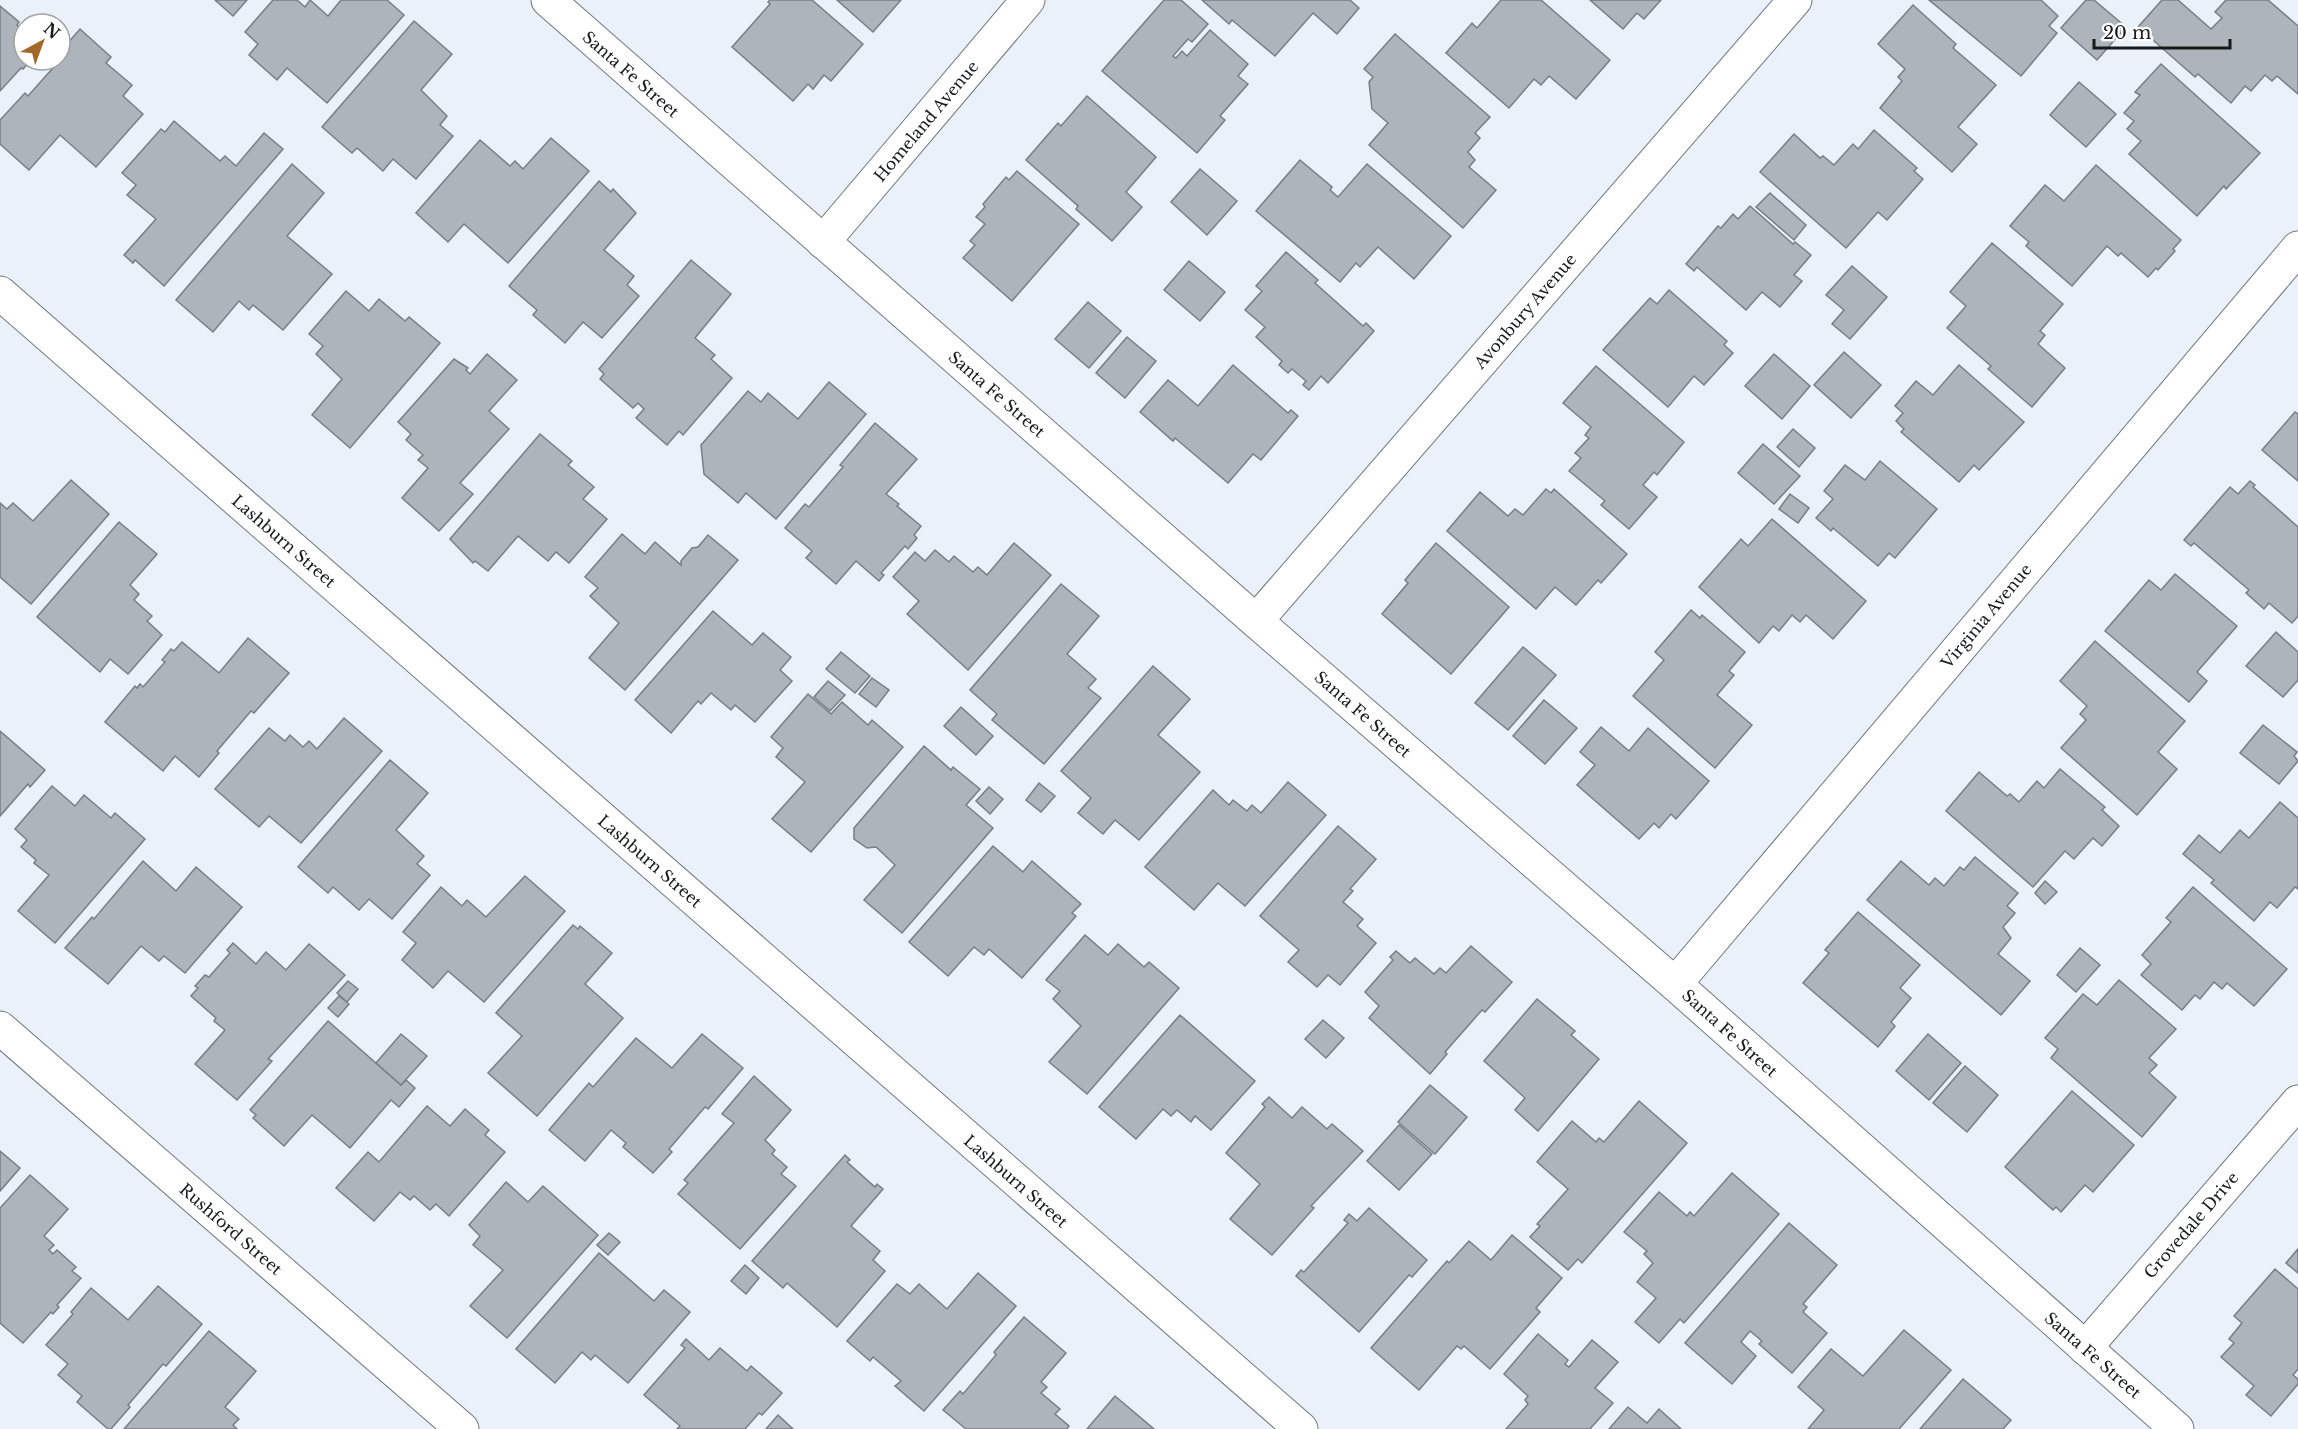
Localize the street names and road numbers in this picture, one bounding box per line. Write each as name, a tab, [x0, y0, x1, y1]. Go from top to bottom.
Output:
street label: Santa Fe Street	[579, 27, 683, 121]
street label: Homeland Avenue	[870, 56, 982, 186]
street label: Avonbury Avenue	[1469, 249, 1580, 373]
street label: Santa Fe Street	[945, 347, 1049, 441]
street label: Lashburn Street	[228, 490, 340, 592]
street label: Virginia Avenue	[1936, 560, 2036, 673]
street label: Santa Fe Street	[1311, 667, 1415, 761]
street label: Lashburn Street	[594, 810, 706, 912]
street label: Santa Fe Street	[1678, 985, 1782, 1081]
street label: Lashburn Street	[960, 1130, 1072, 1232]
street label: Grovedale Drive	[2139, 1168, 2243, 1282]
street label: Rushford Street	[176, 1179, 286, 1279]
street label: Santa Fe Street	[2041, 1308, 2145, 1402]

